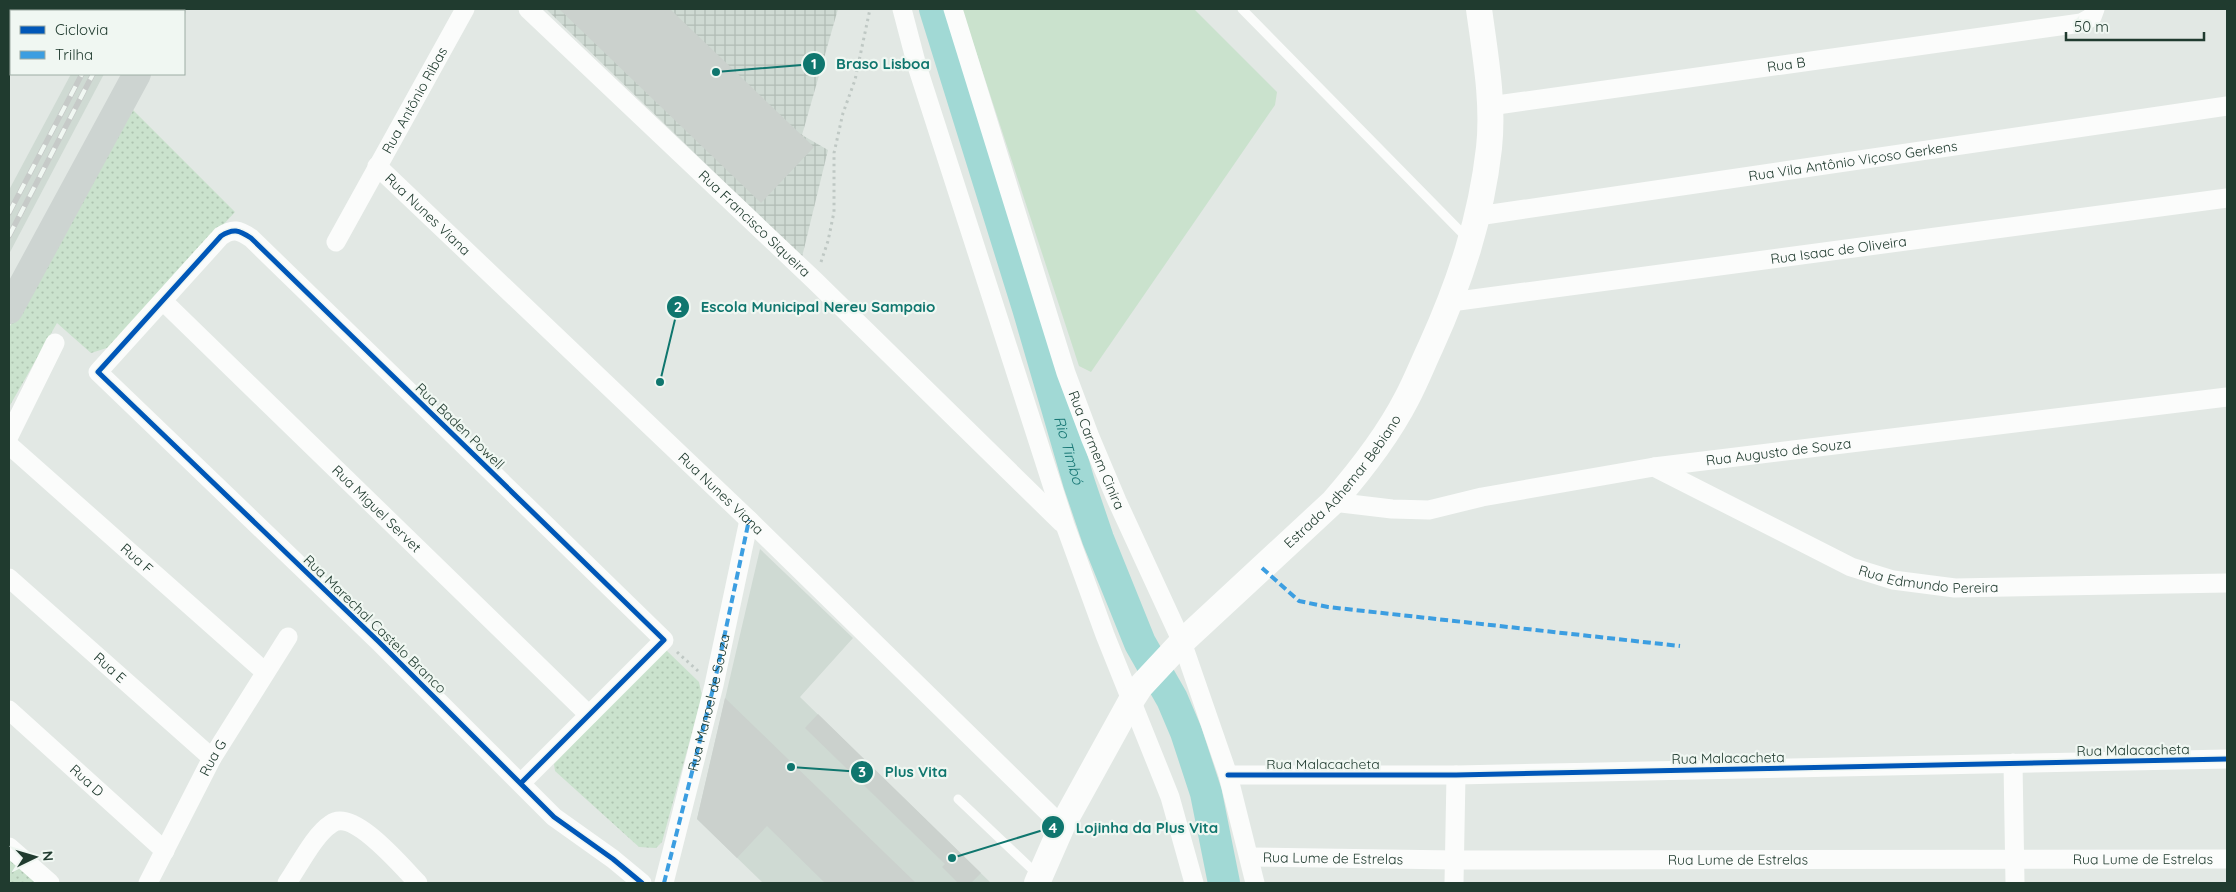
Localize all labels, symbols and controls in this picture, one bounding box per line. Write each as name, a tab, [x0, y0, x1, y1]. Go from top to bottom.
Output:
legend	[10, 10, 185, 75]
scale bar	[2066, 10, 2204, 42]
text: 50 m	[2074, 17, 2109, 36]
text: Ciclovia	[55, 20, 108, 39]
street label: Rua Antônio Ribas	[378, 44, 451, 157]
text: Trilha	[55, 45, 93, 64]
callout: Braso Lisboa	[801, 49, 940, 79]
street label: Rua B	[1766, 53, 1806, 76]
text: 1	[811, 54, 817, 73]
text: Braso Lisboa	[836, 54, 930, 73]
street label: Rua Vila Antônio Viçoso Gerkens	[1747, 137, 1959, 185]
street label: Rua Francisco Siqueira	[695, 166, 814, 281]
street label: Rua Nunes Viana	[381, 169, 474, 259]
street label: Rua Isaac de Oliveira	[1769, 232, 1908, 268]
callout: Escola Municipal Nereu Sampaio	[665, 292, 945, 322]
text: 2	[674, 297, 682, 316]
text: Escola Municipal Nereu Sampaio	[701, 297, 935, 316]
street label: Rua Baden Powell	[412, 379, 508, 473]
street label: Rua Carmem Cinira	[1064, 388, 1129, 512]
street label: Estrada Adhemar Bebiano	[1280, 411, 1405, 552]
water label: Rio Timbó	[1050, 413, 1089, 487]
street label: Rua Augusto de Souza	[1705, 434, 1852, 470]
street label: Rua Nunes Viana	[675, 448, 768, 538]
street label: Rua Miguel Servet	[328, 461, 425, 556]
street label: Rua F	[117, 539, 157, 578]
street label: Rua Marechal Castelo Branco	[300, 551, 450, 697]
street label: Rua Edmundo Pereira	[1856, 561, 1998, 597]
street label: Rua Manoel de Souza	[684, 632, 734, 773]
street label: Rua E	[90, 648, 130, 687]
street label: Rua G	[195, 736, 230, 779]
street label: Rua Malacacheta	[2076, 740, 2190, 760]
street label: Rua Malacacheta	[1671, 748, 1785, 768]
street label: Rua Malacacheta	[1266, 755, 1380, 773]
callout: Plus Vita	[849, 757, 957, 787]
street label: Rua D	[66, 760, 108, 800]
text: 3	[858, 762, 866, 781]
text: Plus Vita	[885, 762, 947, 781]
callout: Lojinha da Plus Vita	[1041, 812, 1228, 842]
text: 4	[1049, 818, 1058, 837]
text: Lojinha da Plus Vita	[1076, 818, 1218, 837]
north arrow	[10, 832, 60, 882]
street label: Rua Lume de Estrelas	[1263, 848, 1403, 868]
text: N	[39, 850, 57, 862]
street label: Rua Lume de Estrelas	[2073, 850, 2213, 868]
street label: Rua Lume de Estrelas	[1668, 851, 1808, 869]

